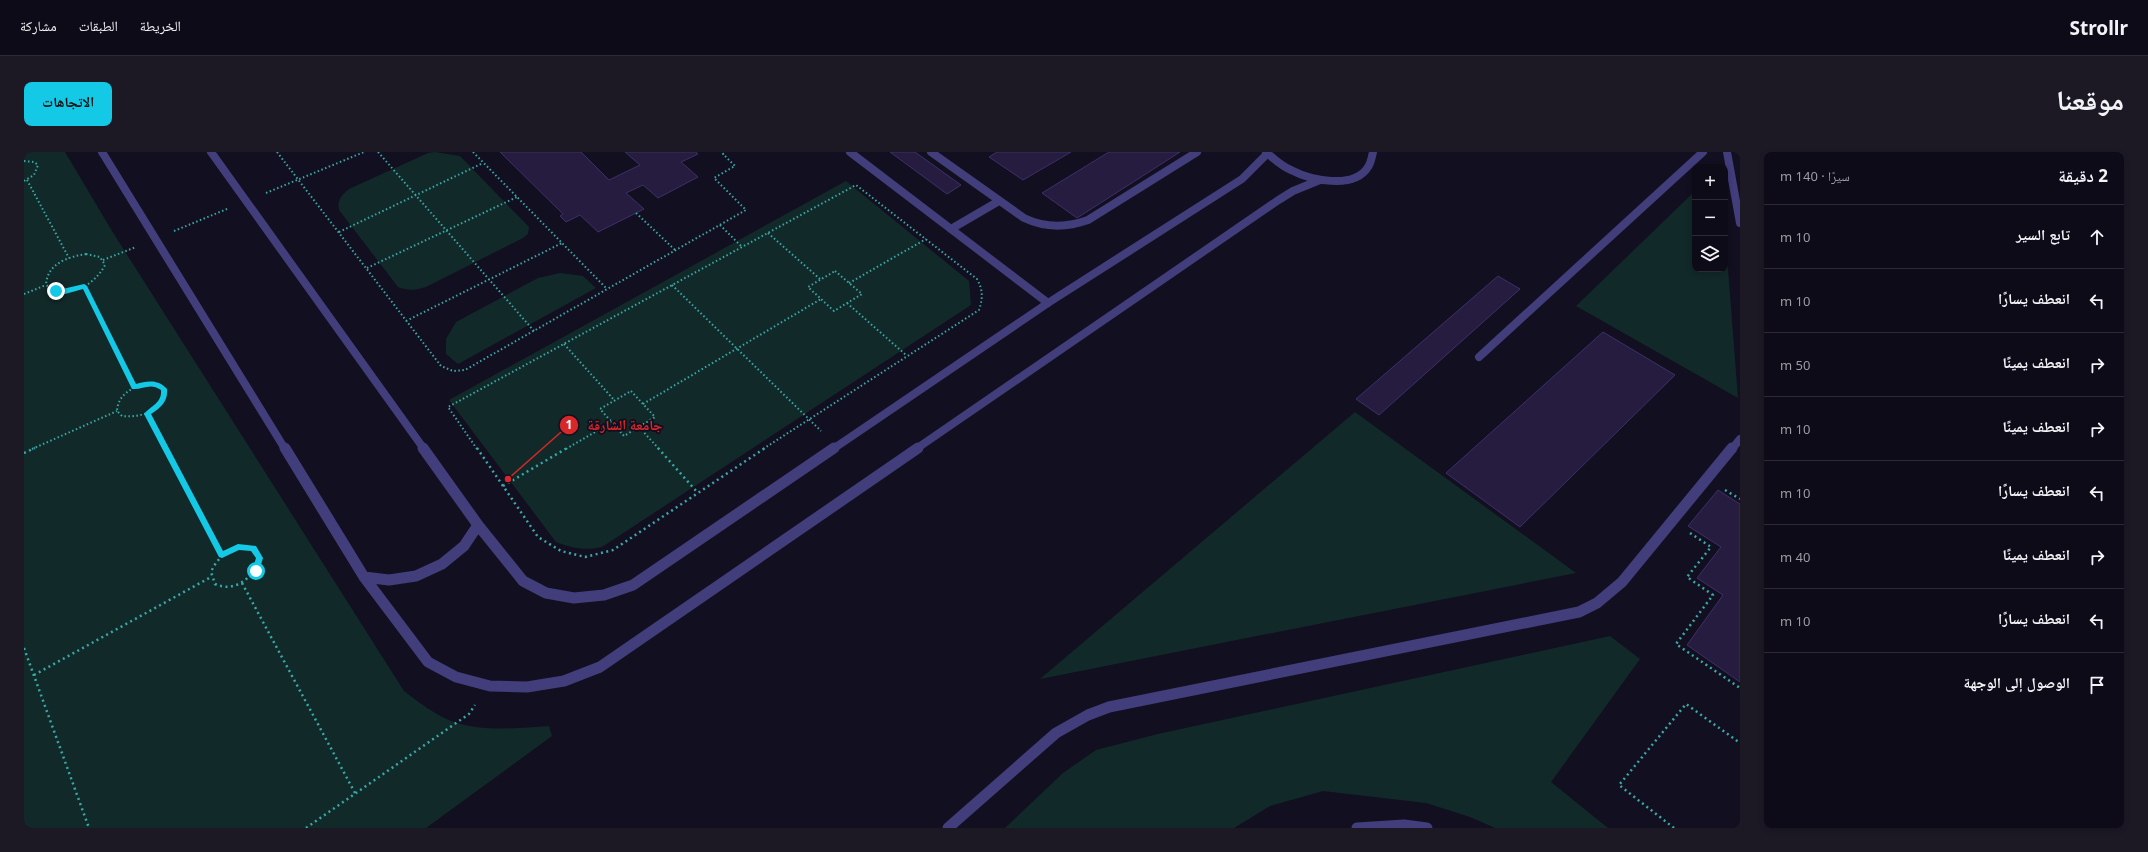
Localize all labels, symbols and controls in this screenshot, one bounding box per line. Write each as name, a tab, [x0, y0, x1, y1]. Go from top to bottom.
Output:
text: Strollr	[2069, 15, 2128, 41]
text: مشاركة	[20, 16, 57, 35]
text: الطبقات	[79, 16, 118, 35]
text: الخريطة	[140, 16, 181, 35]
text: موقعنا	[2056, 80, 2124, 118]
button: الاتجاهات	[24, 82, 112, 126]
map controls	[1692, 164, 1728, 272]
button: +	[1692, 164, 1728, 200]
text: 2 دقيقة	[2058, 164, 2108, 187]
text: سيرًا · 140 m	[1780, 167, 1850, 185]
button: −	[1692, 200, 1728, 236]
text: تابع السير	[2016, 224, 2070, 244]
icon: ahead	[2086, 226, 2108, 248]
text: 10 m	[1780, 228, 1810, 246]
button: layers	[1692, 236, 1728, 272]
route end	[47, 282, 65, 300]
text: انعطف يسارًا	[1998, 288, 2070, 308]
icon: left	[2086, 290, 2108, 312]
text: 10 m	[1780, 292, 1810, 310]
text: انعطف يمينًا	[2002, 352, 2070, 372]
icon: right	[2086, 354, 2108, 376]
text: 50 m	[1780, 356, 1810, 374]
callout: جامعة الشارقة	[559, 412, 670, 438]
text: جامعة الشارقة	[588, 415, 662, 434]
text: 1	[566, 416, 572, 433]
text: انعطف يمينًا	[2002, 416, 2070, 436]
icon: right	[2086, 418, 2108, 440]
text: 10 m	[1780, 420, 1810, 438]
text: انعطف يسارًا	[1998, 480, 2070, 500]
icon: left	[2086, 482, 2108, 504]
text: 10 m	[1780, 484, 1810, 502]
text: انعطف يمينًا	[2002, 544, 2070, 564]
icon: right	[2086, 546, 2108, 568]
text: 40 m	[1780, 548, 1810, 566]
route start	[247, 562, 265, 580]
text: انعطف يسارًا	[1998, 608, 2070, 628]
icon: left	[2086, 610, 2108, 632]
text: 10 m	[1780, 612, 1810, 630]
text: الوصول إلى الوجهة	[1964, 672, 2070, 692]
icon: arrive	[2086, 674, 2108, 696]

